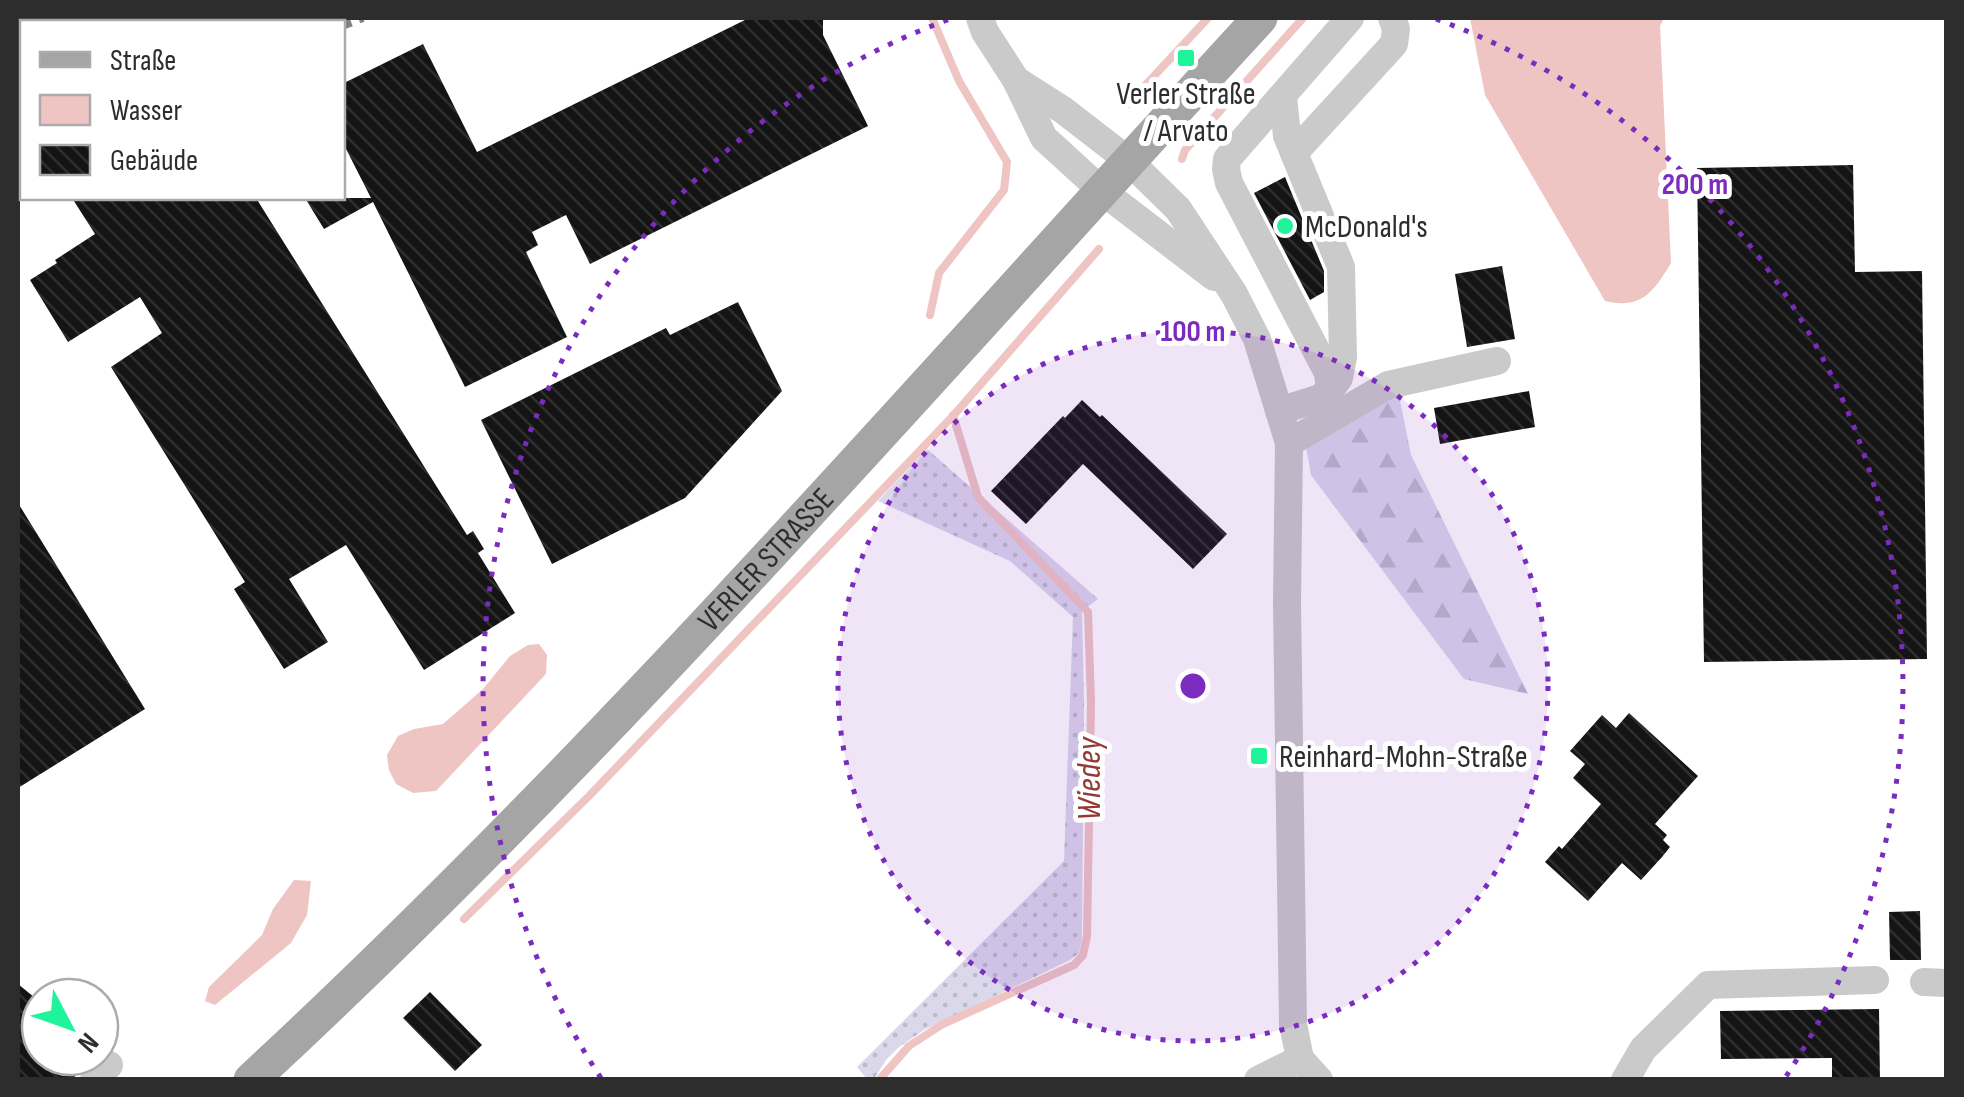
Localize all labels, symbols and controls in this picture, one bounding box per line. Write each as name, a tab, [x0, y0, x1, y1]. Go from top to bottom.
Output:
legend	[20, 20, 345, 200]
text: Straße	[110, 43, 176, 79]
marker: Verler Straße / Arvato	[1175, 47, 1197, 69]
place label: Verler Straße / Arvato	[1116, 75, 1256, 151]
text: Wasser	[110, 93, 183, 129]
text: Gebäude	[110, 143, 198, 179]
text: 200 m	[1662, 167, 1728, 203]
place label: McDonald's	[1305, 208, 1428, 247]
marker: McDonald's	[1274, 215, 1296, 237]
text: 100 m	[1161, 314, 1225, 350]
street label: VERLER STRASSE	[690, 481, 843, 641]
centre of rings	[1175, 668, 1211, 704]
water label: Wiedey	[1068, 736, 1111, 821]
place label: Reinhard-Mohn-Straße	[1279, 738, 1528, 777]
marker: Reinhard-Mohn-Straße	[1248, 745, 1270, 767]
north arrow	[20, 977, 120, 1077]
text: N	[70, 1026, 105, 1059]

